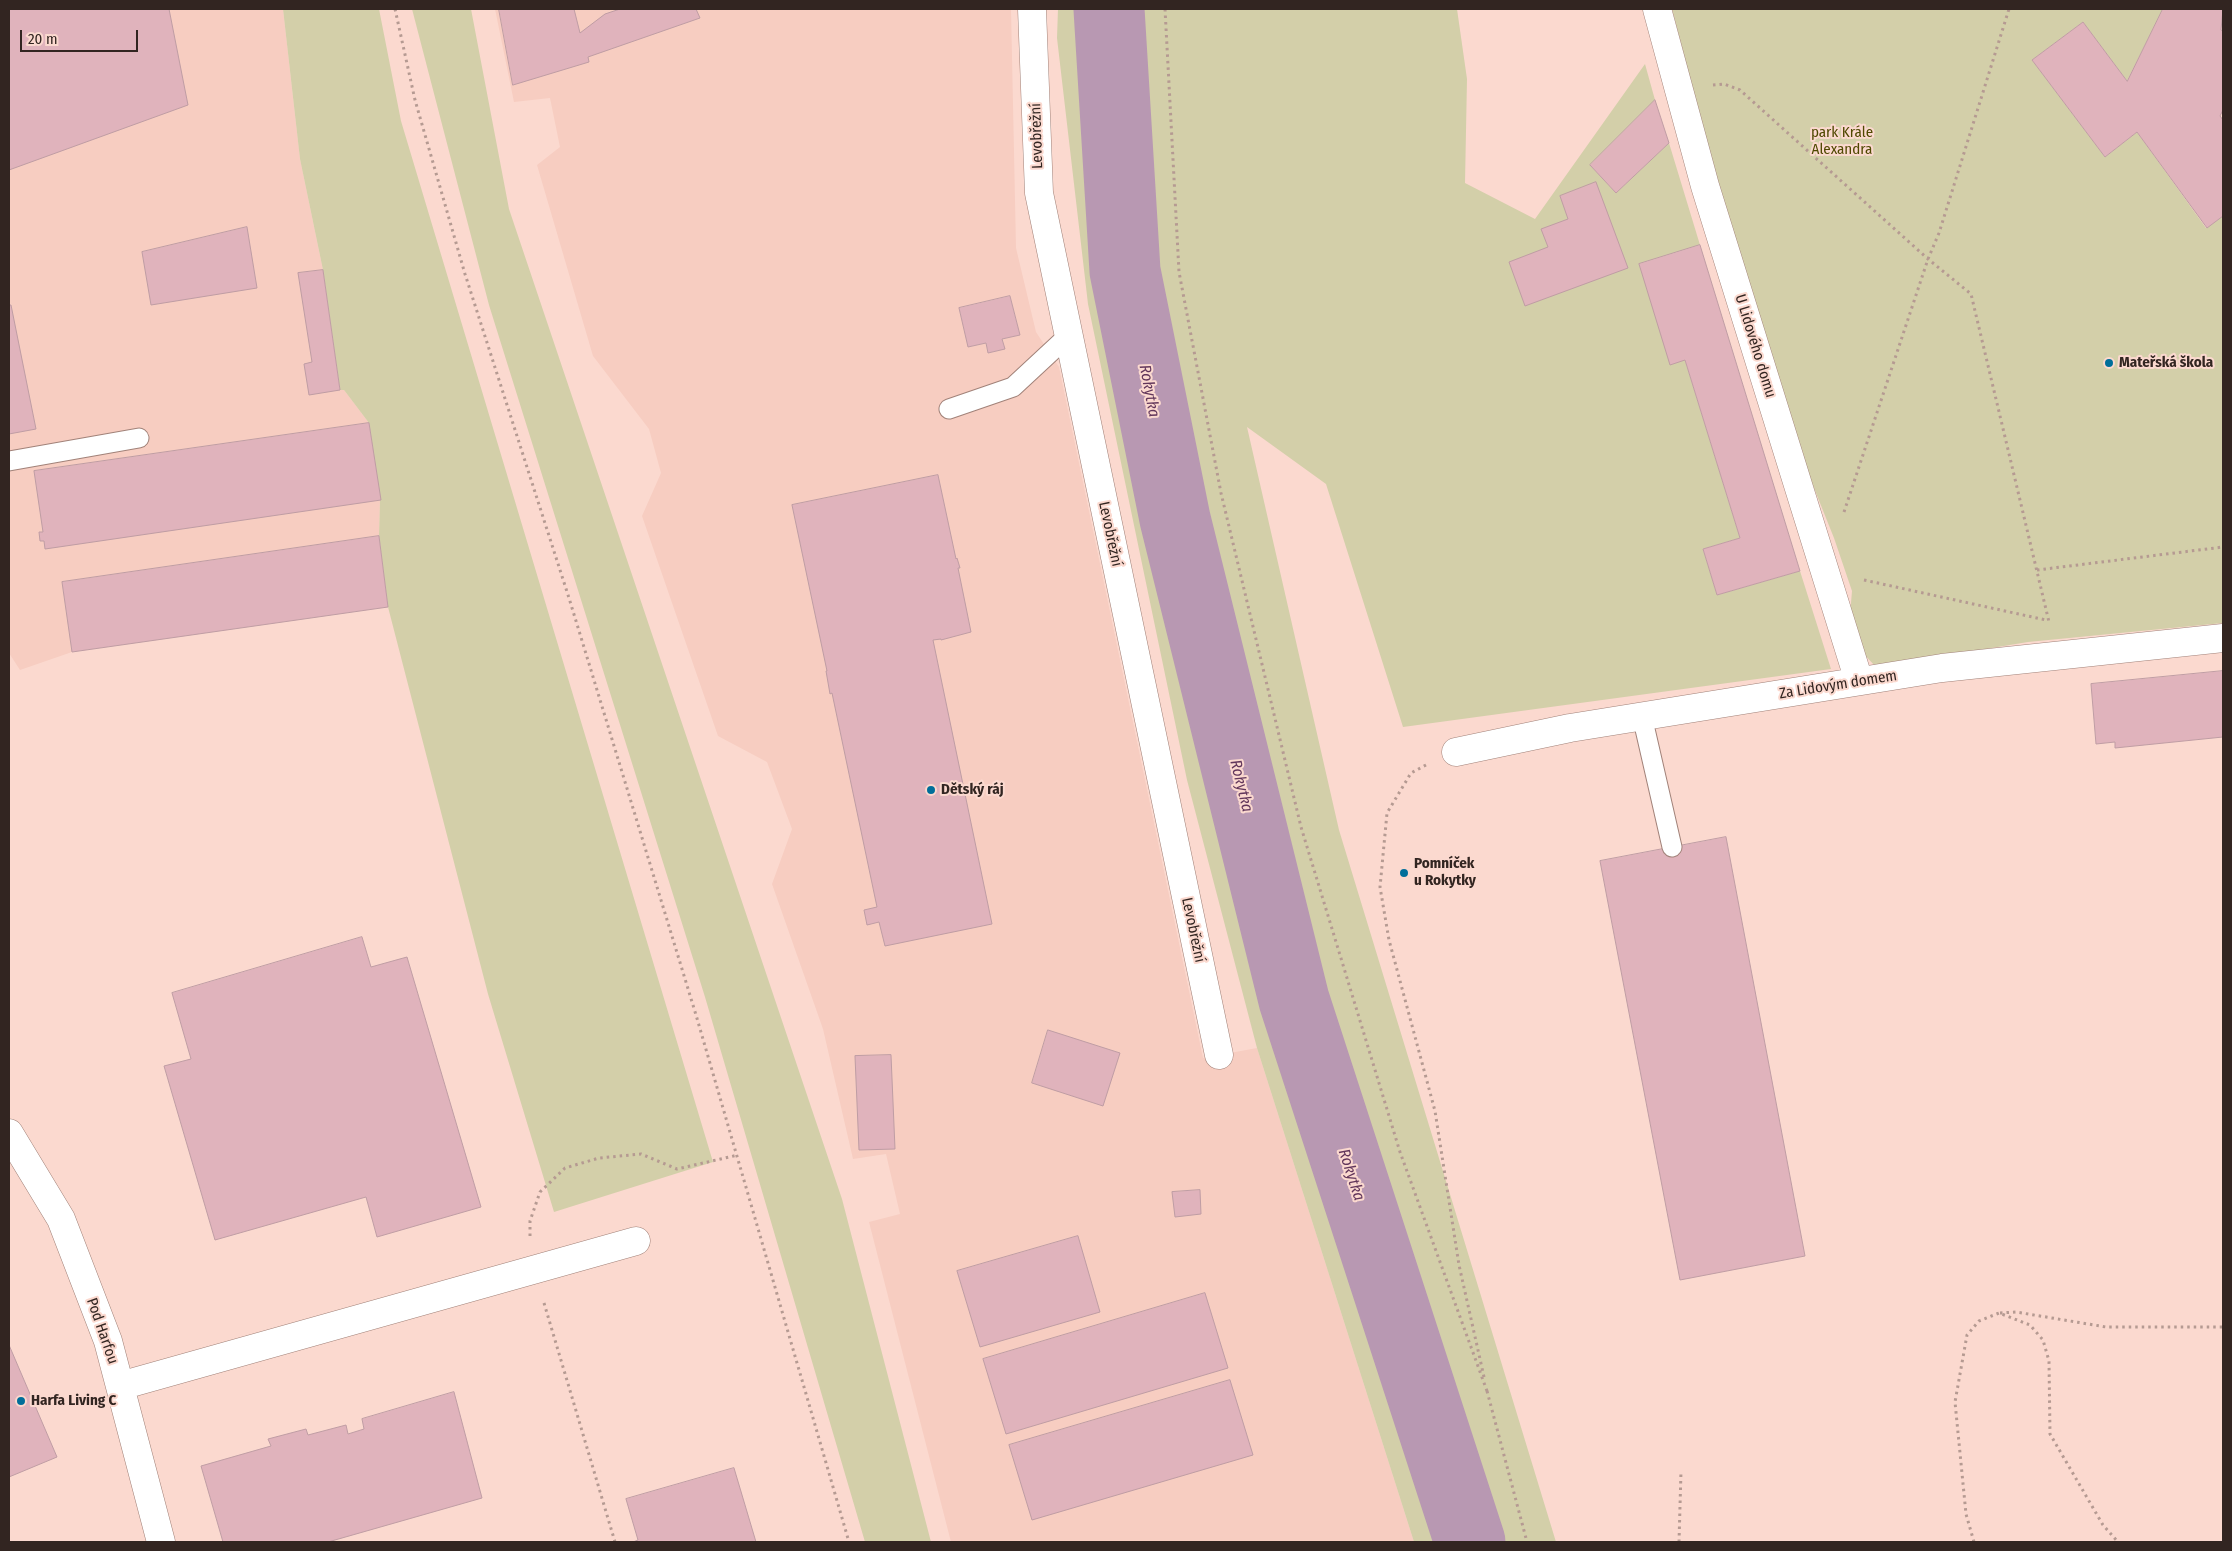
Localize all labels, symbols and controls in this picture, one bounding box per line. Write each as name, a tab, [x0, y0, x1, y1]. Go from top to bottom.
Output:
scale bar	[22, 20, 140, 52]
text: 20 m	[28, 30, 58, 48]
street label: Levobřežní	[1027, 103, 1047, 169]
park label: park Krále Alexandra	[1811, 124, 1873, 159]
street label: U Lidového domu	[1731, 292, 1779, 400]
place label: Mateřská škola	[2119, 354, 2213, 372]
marker: Mateřská škola	[2103, 357, 2115, 369]
water label: Rokytka	[1134, 363, 1164, 419]
street label: Levobřežní	[1094, 500, 1126, 568]
street label: Za Lidovým domem	[1778, 667, 1898, 703]
water label: Rokytka	[1225, 758, 1257, 814]
place label: Dětský ráj	[941, 781, 1004, 799]
marker: Dětský ráj	[925, 784, 937, 796]
place label: Pomníček u Rokytky	[1414, 855, 1476, 890]
marker: Pomníček u Rokytky	[1398, 867, 1410, 879]
street label: Levobřežní	[1177, 896, 1209, 964]
water label: Rokytka	[1334, 1147, 1368, 1203]
street label: Pod Harfou	[82, 1296, 122, 1366]
place label: Harfa Living C	[31, 1392, 116, 1410]
marker: Harfa Living C	[15, 1395, 27, 1407]

